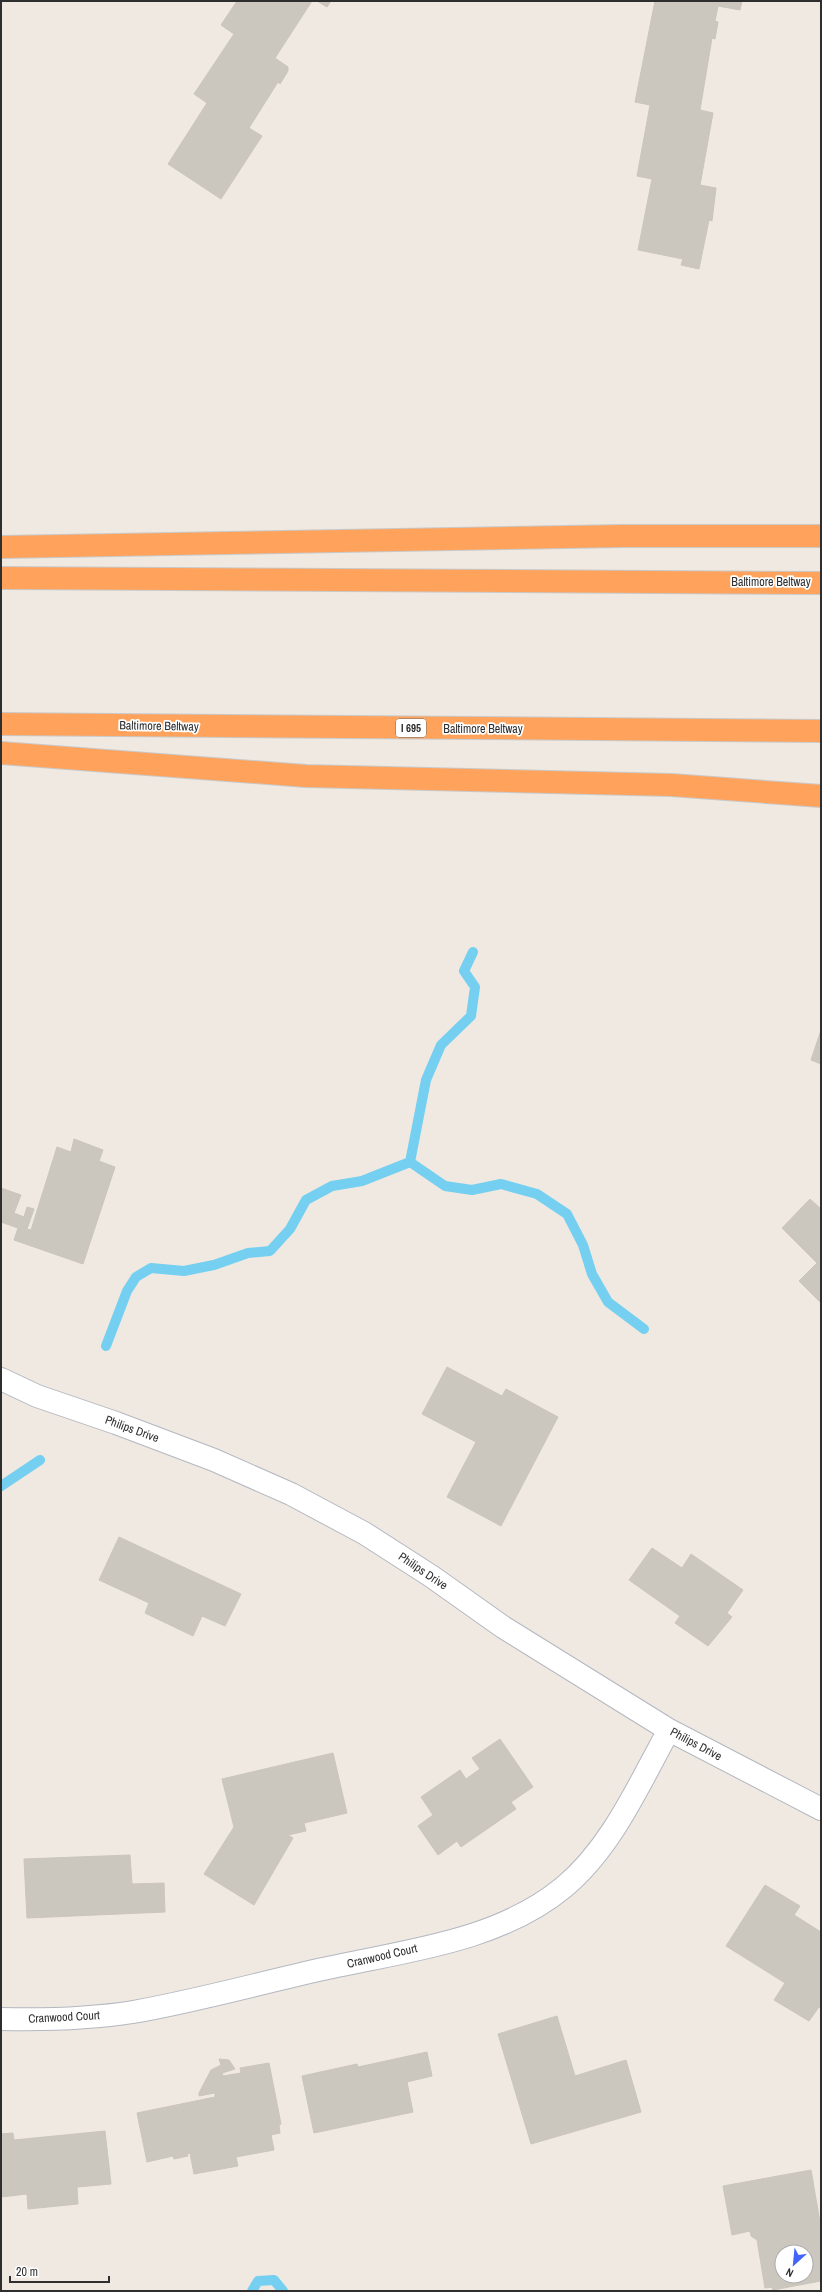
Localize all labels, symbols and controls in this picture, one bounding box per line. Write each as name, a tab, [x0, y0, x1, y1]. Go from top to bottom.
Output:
street label: Baltimore Beltway	[731, 574, 811, 590]
street label: Baltimore Beltway	[119, 717, 199, 735]
road number: I 695	[396, 719, 426, 737]
street label: Baltimore Beltway	[443, 721, 523, 737]
street label: Philips Drive	[103, 1412, 161, 1446]
street label: Philips Drive	[395, 1549, 451, 1593]
street label: Philips Drive	[667, 1724, 725, 1764]
street label: Cranwood Court	[345, 1940, 419, 1972]
street label: Cranwood Court	[28, 2007, 100, 2027]
north arrow	[774, 2244, 814, 2284]
scale bar	[10, 2258, 109, 2284]
text: 20 m	[16, 2264, 38, 2280]
text: N	[783, 2265, 796, 2281]

